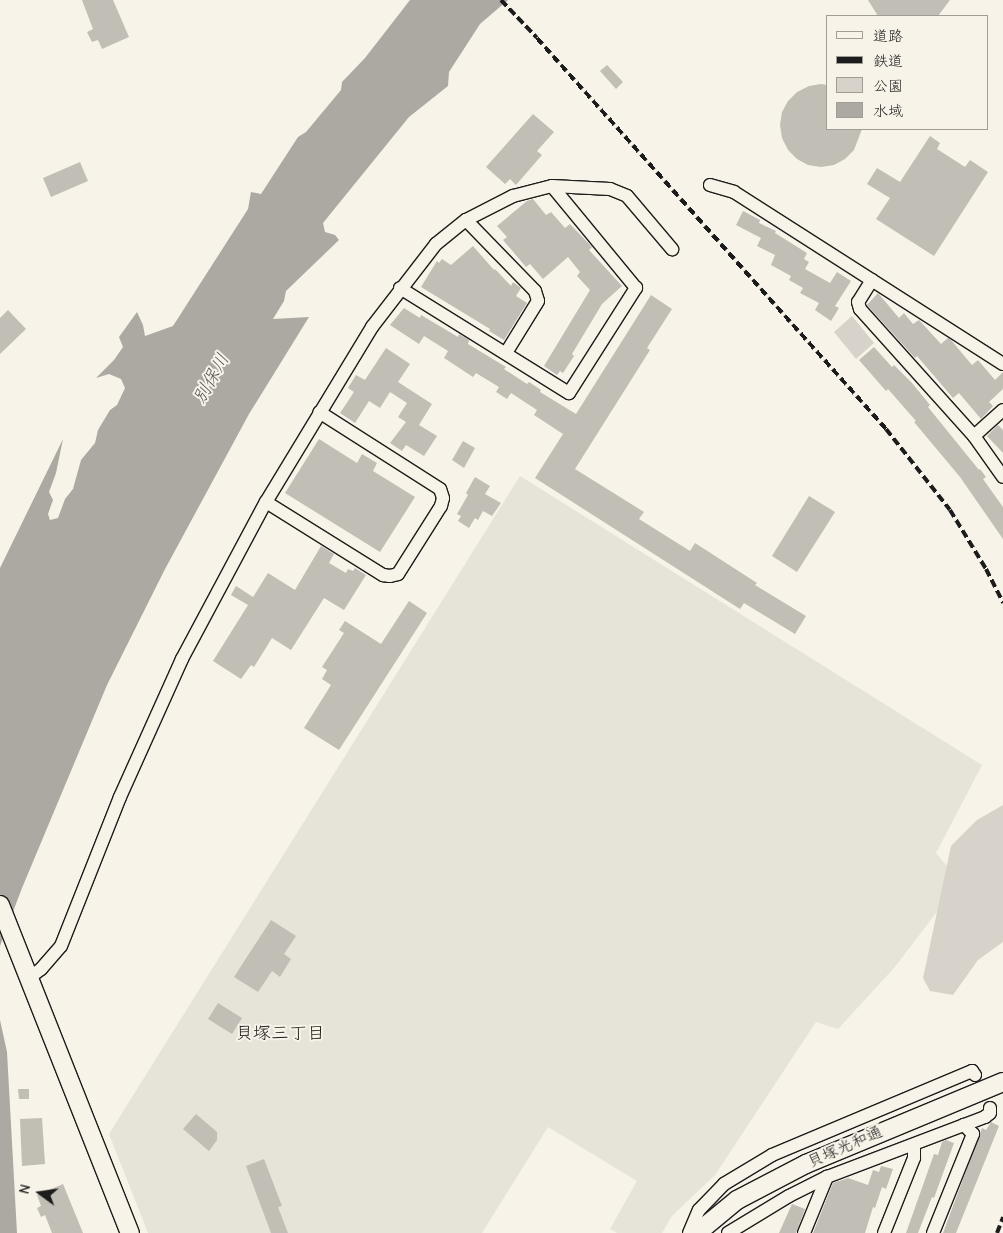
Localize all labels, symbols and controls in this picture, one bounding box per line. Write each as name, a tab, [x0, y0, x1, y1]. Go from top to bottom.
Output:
legend	[826, 15, 988, 130]
text: 道路	[873, 27, 903, 45]
text: 鉄道	[873, 52, 903, 70]
text: 公園	[873, 77, 903, 95]
text: 水域	[873, 102, 903, 120]
water label: 別保川	[189, 350, 235, 408]
district label: 貝塚三丁目	[235, 1023, 325, 1045]
street label: 貝塚光和通	[805, 1122, 885, 1172]
north arrow	[15, 1168, 65, 1218]
text: N	[16, 1183, 34, 1196]

